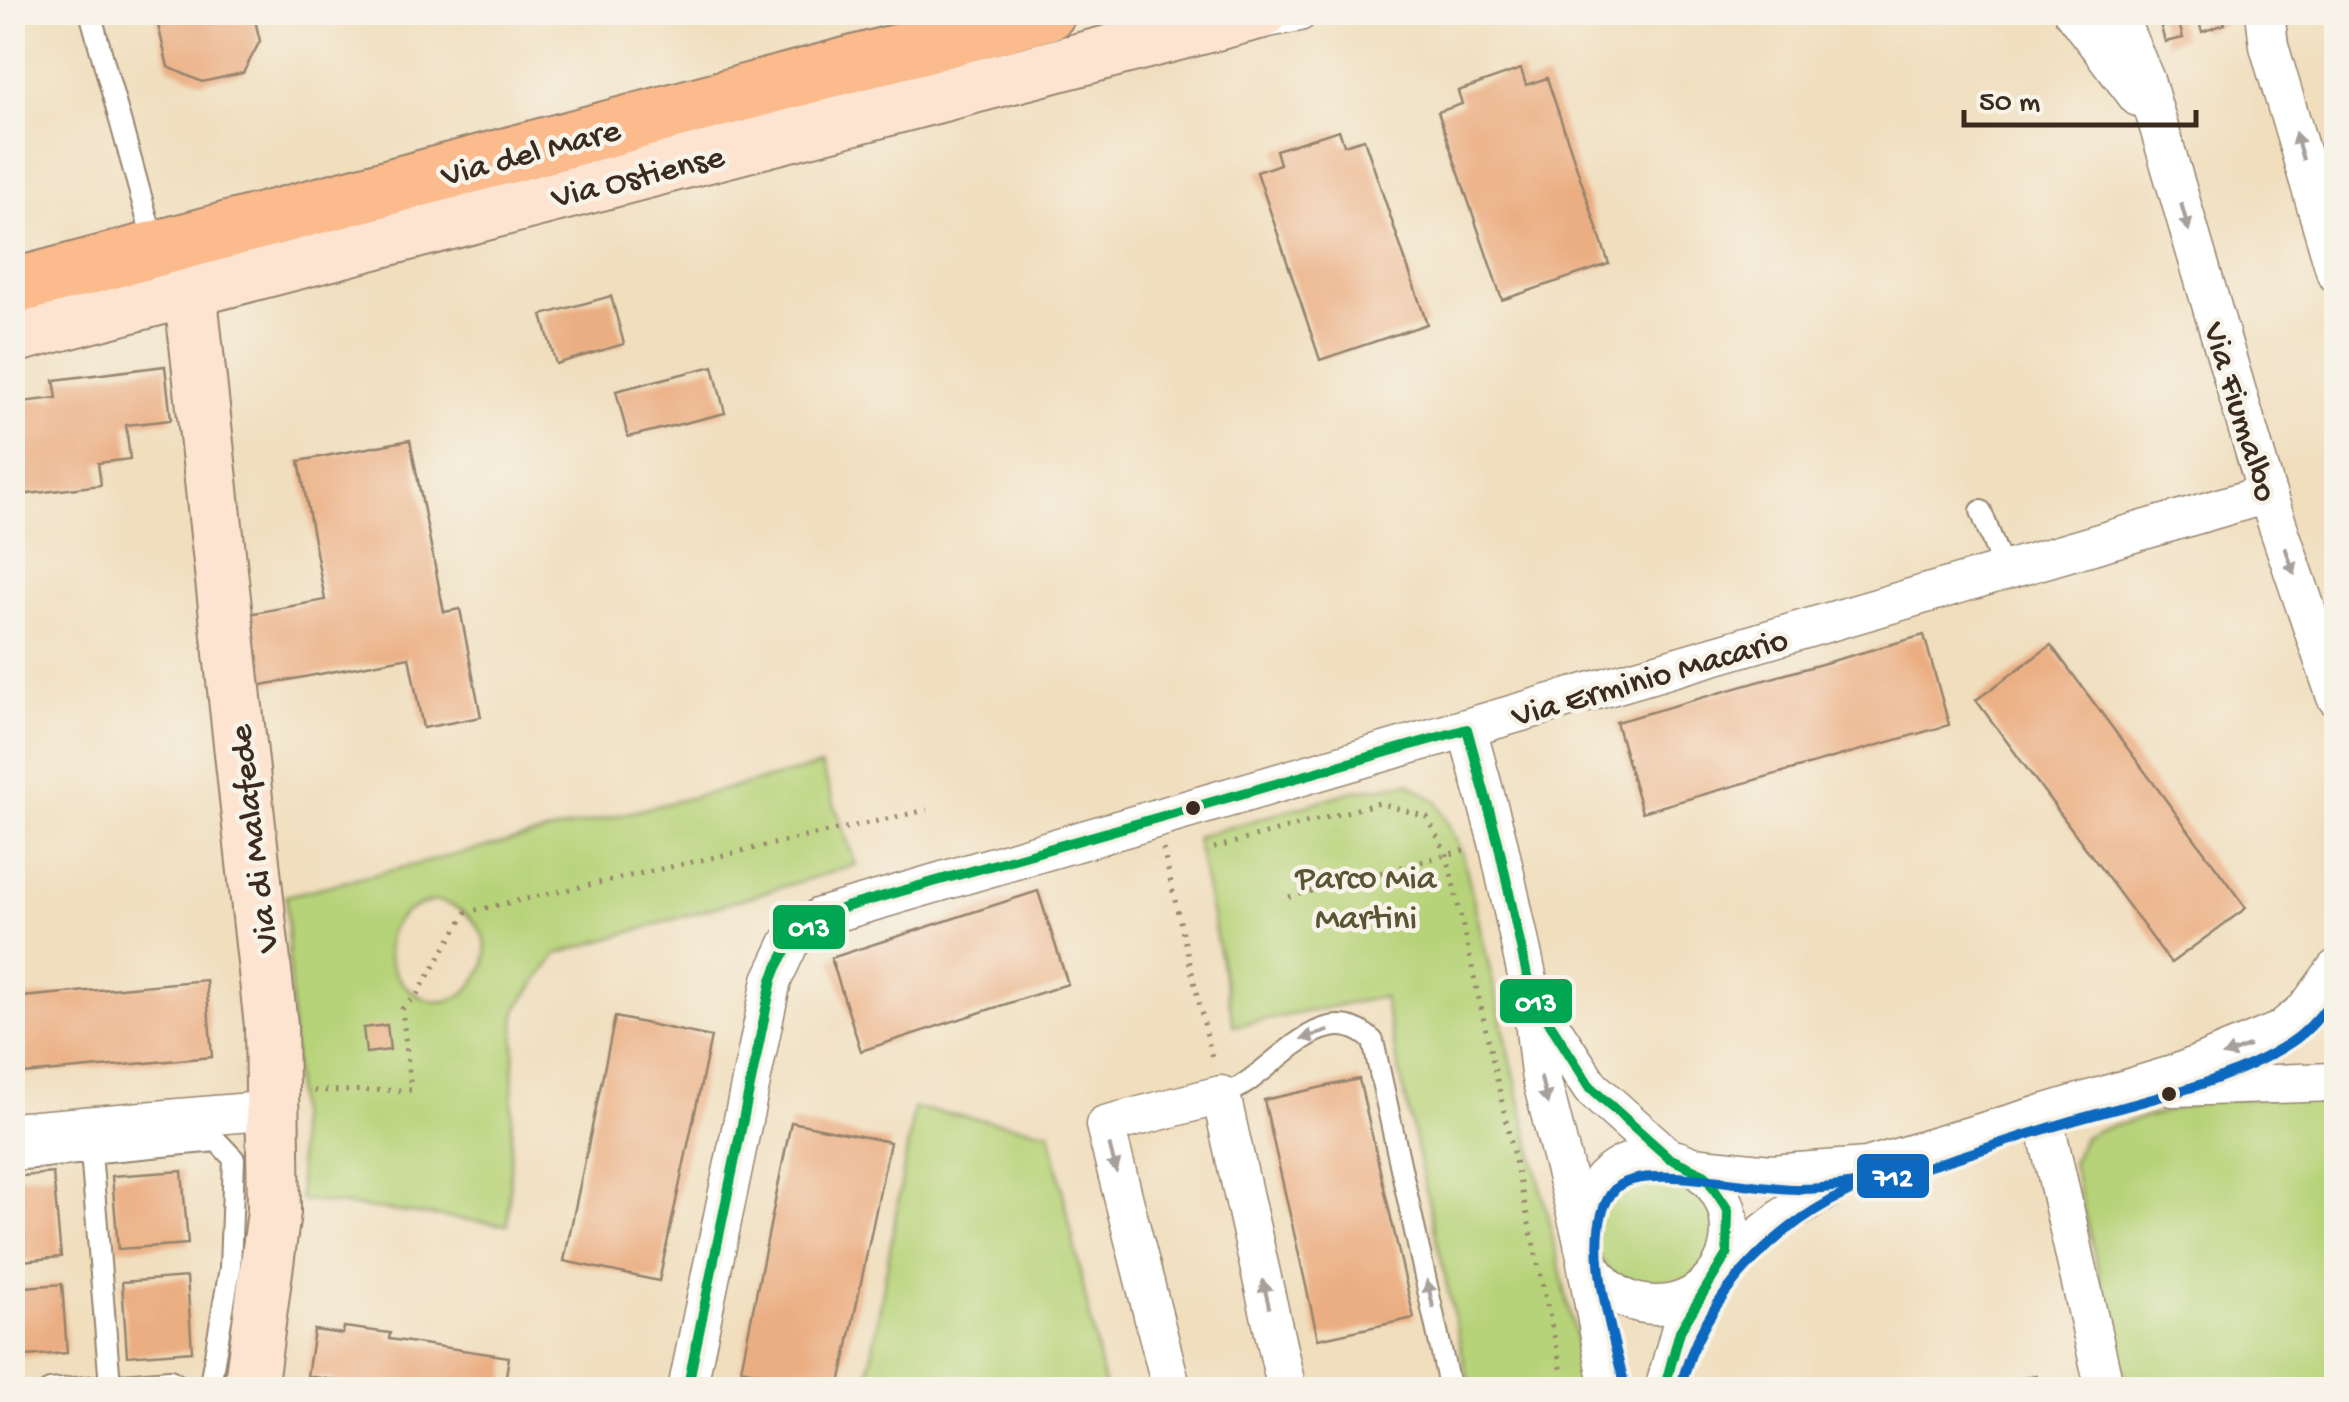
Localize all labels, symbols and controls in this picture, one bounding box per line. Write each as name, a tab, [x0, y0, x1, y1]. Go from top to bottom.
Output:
scale bar	[1964, 65, 2196, 127]
text: 50 m	[1979, 87, 2040, 122]
street label: Via del Mare	[437, 112, 626, 199]
one-way arrow	[2291, 130, 2306, 161]
street label: Via Ostiense	[547, 138, 730, 221]
one-way arrow	[2178, 202, 2193, 233]
street label: Via Fiumalbo	[2191, 317, 2284, 507]
one-way arrow	[2283, 547, 2298, 577]
street label: Via Erminio Macario	[1507, 621, 1793, 740]
street label: Via di Malafede	[222, 721, 291, 956]
unlabelled marker	[1183, 798, 1203, 818]
park label: Parco Mia Martini	[1295, 860, 1438, 941]
line badge: 013	[771, 903, 847, 951]
text: 013	[788, 914, 830, 947]
line badge: 013	[1498, 977, 1574, 1025]
text: 013	[1515, 989, 1557, 1022]
one-way arrow	[1299, 1028, 1329, 1043]
one-way arrow	[2221, 1044, 2251, 1059]
one-way arrow	[1537, 1075, 1553, 1106]
unlabelled marker	[2159, 1084, 2179, 1104]
one-way arrow	[1106, 1144, 1122, 1175]
line badge: 712	[1855, 1152, 1931, 1200]
text: 712	[1871, 1164, 1913, 1197]
one-way arrow	[1258, 1278, 1273, 1309]
one-way arrow	[1421, 1278, 1437, 1309]

